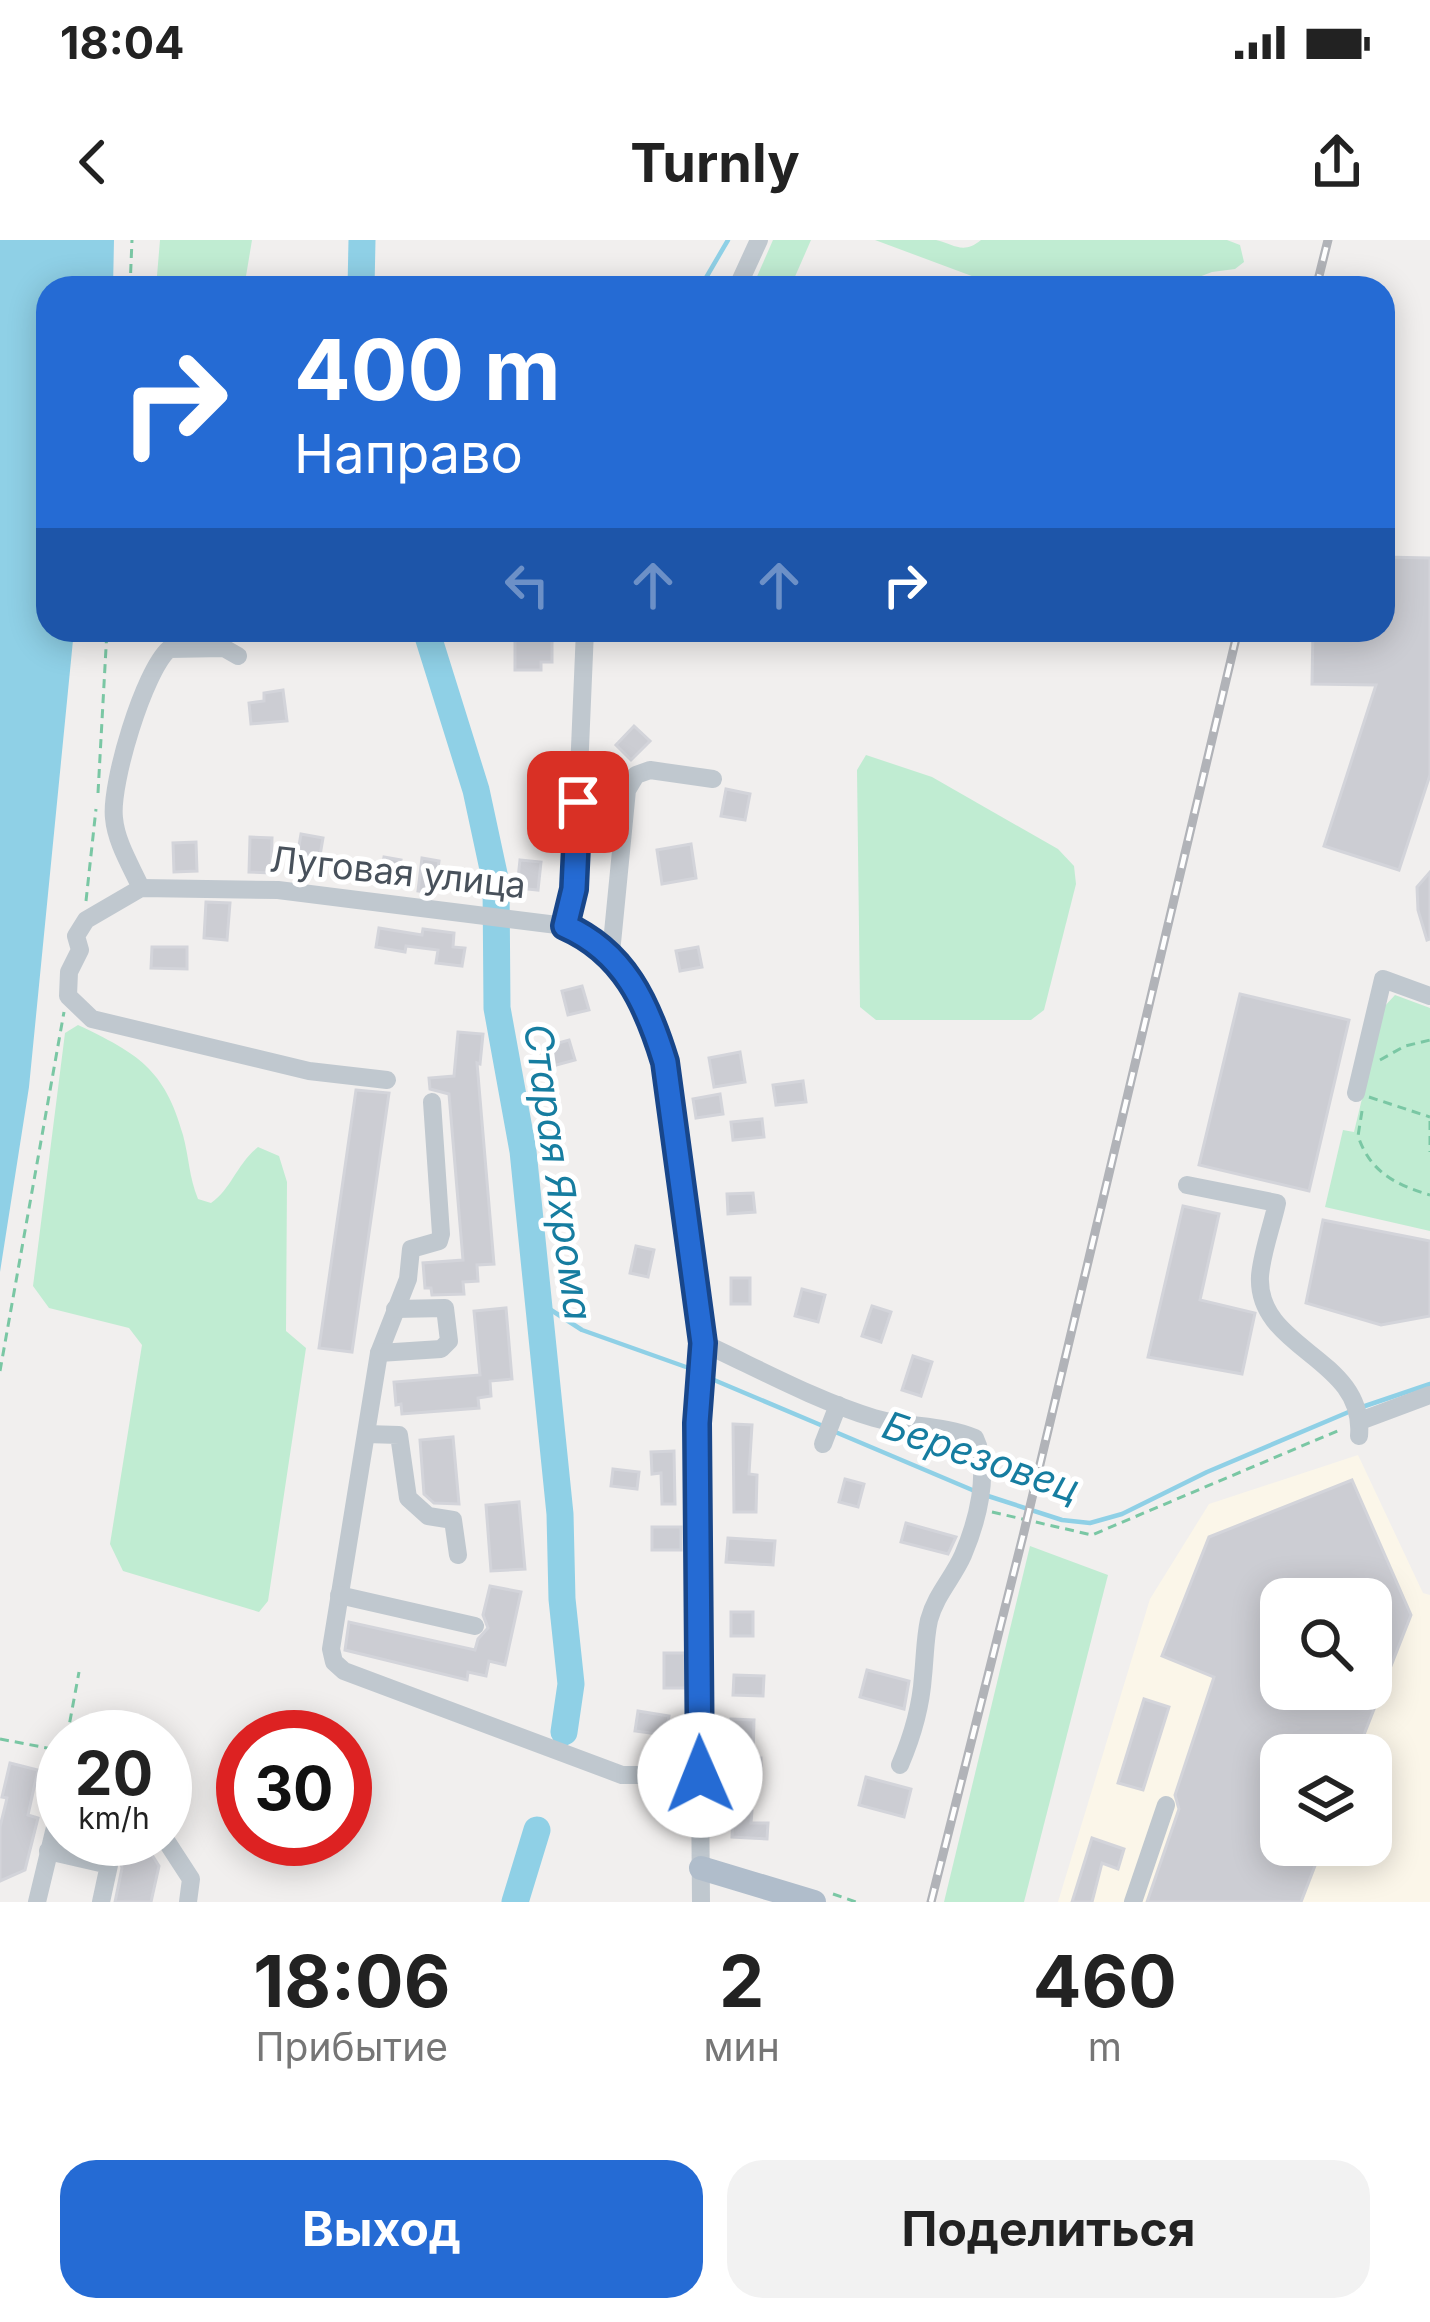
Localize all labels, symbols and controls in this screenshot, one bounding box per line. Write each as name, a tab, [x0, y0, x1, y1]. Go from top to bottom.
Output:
text: 18:04	[60, 15, 185, 70]
icon: back	[60, 129, 126, 195]
icon: share	[1304, 129, 1370, 195]
text: Turnly	[630, 130, 800, 195]
text: 400 m	[294, 319, 561, 420]
icon: right	[96, 324, 252, 480]
text: Направо	[294, 421, 523, 486]
icon: left	[494, 552, 560, 618]
icon: ahead	[620, 552, 686, 618]
icon: ahead	[746, 552, 812, 618]
icon: right	[872, 552, 938, 618]
pin	[527, 751, 629, 853]
icon: arrive	[545, 769, 611, 835]
street label: Луговая улица	[268, 837, 528, 907]
water label: Старая Яхрома	[515, 1021, 603, 1323]
water label: Березовец	[877, 1400, 1085, 1512]
map controls	[1260, 1578, 1392, 1866]
button: search	[1260, 1578, 1392, 1710]
speed limit sign: 30	[216, 1710, 372, 1866]
position arrow	[637, 1712, 763, 1838]
button: layers	[1260, 1734, 1392, 1866]
text: 20	[75, 1737, 153, 1809]
text: km/h	[78, 1800, 150, 1836]
text: 18:06	[253, 1937, 450, 2024]
text: 2	[719, 1937, 764, 2024]
text: 460	[1033, 1937, 1177, 2024]
text: Прибытие	[256, 2023, 448, 2070]
text: мин	[704, 2023, 780, 2070]
text: m	[1088, 2023, 1122, 2070]
button: Выход	[60, 2160, 703, 2298]
button: Поделиться	[727, 2160, 1370, 2298]

